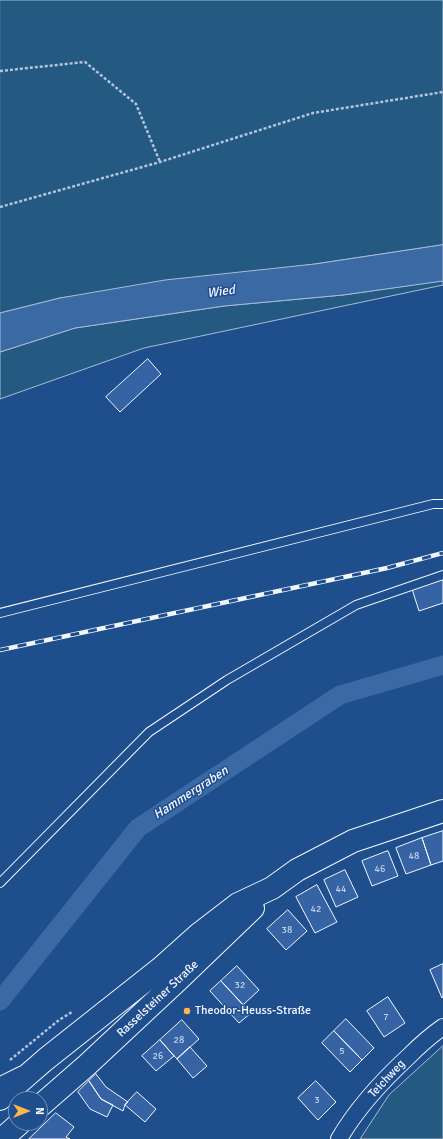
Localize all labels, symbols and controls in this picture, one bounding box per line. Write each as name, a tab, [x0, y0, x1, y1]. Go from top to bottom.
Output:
water label: Wied	[206, 282, 236, 302]
water label: Hammergraben	[151, 763, 231, 823]
house number: 48	[409, 850, 419, 862]
house number: 46	[375, 863, 385, 875]
house number: 44	[336, 883, 346, 895]
house number: 42	[311, 903, 321, 915]
house number: 38	[282, 924, 292, 936]
street label: Rasselsteiner Straße	[114, 958, 202, 1040]
house number: 32	[235, 979, 245, 991]
place label: Theodor-Heuss-Straße	[195, 1004, 311, 1018]
marker: Theodor-Heuss-Straße	[182, 1006, 192, 1016]
house number: 7	[383, 1011, 389, 1023]
house number: 28	[174, 1034, 184, 1046]
house number: 5	[339, 1045, 345, 1057]
house number: 26	[153, 1050, 163, 1062]
street label: Teichweg	[366, 1057, 408, 1101]
north arrow	[8, 1091, 48, 1131]
house number: 3	[314, 1094, 320, 1106]
text: N	[33, 1107, 46, 1115]

